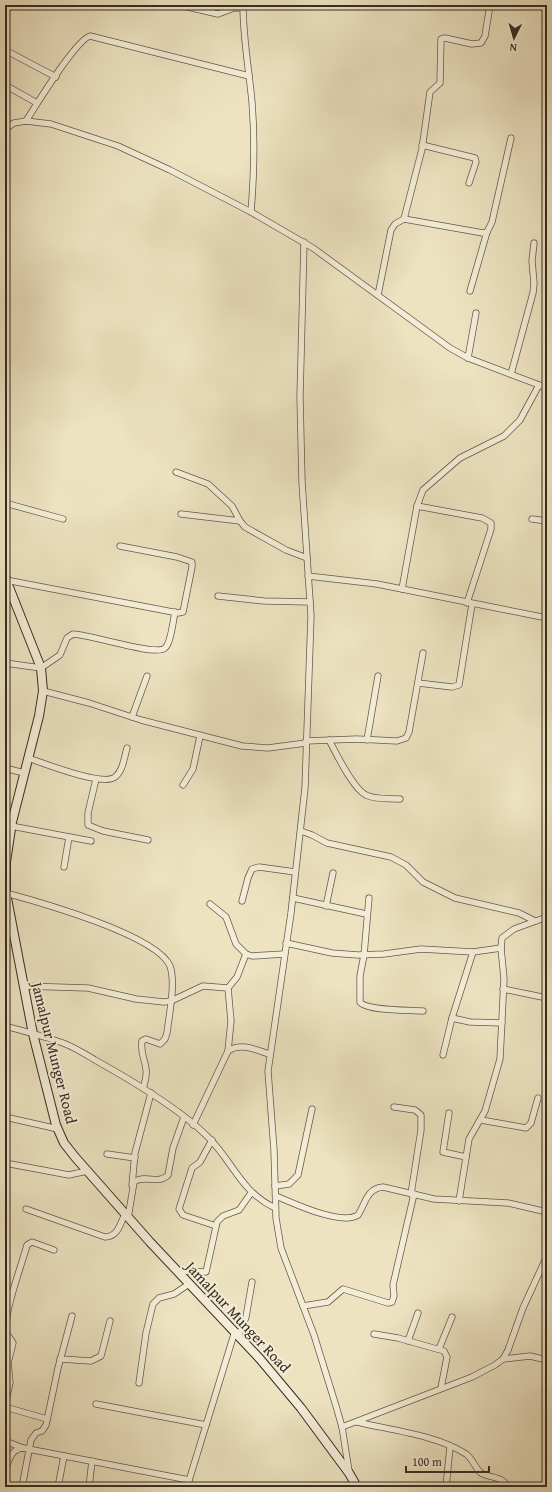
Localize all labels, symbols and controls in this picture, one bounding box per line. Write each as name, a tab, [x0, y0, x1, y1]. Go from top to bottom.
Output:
north arrow	[494, 18, 534, 58]
text: N	[508, 40, 517, 56]
street label: Jamalpur Munger Road	[26, 978, 82, 1126]
street label: Jamalpur Munger Road	[180, 1255, 296, 1377]
scale bar	[406, 1448, 489, 1474]
text: 100 m	[412, 1453, 442, 1470]

